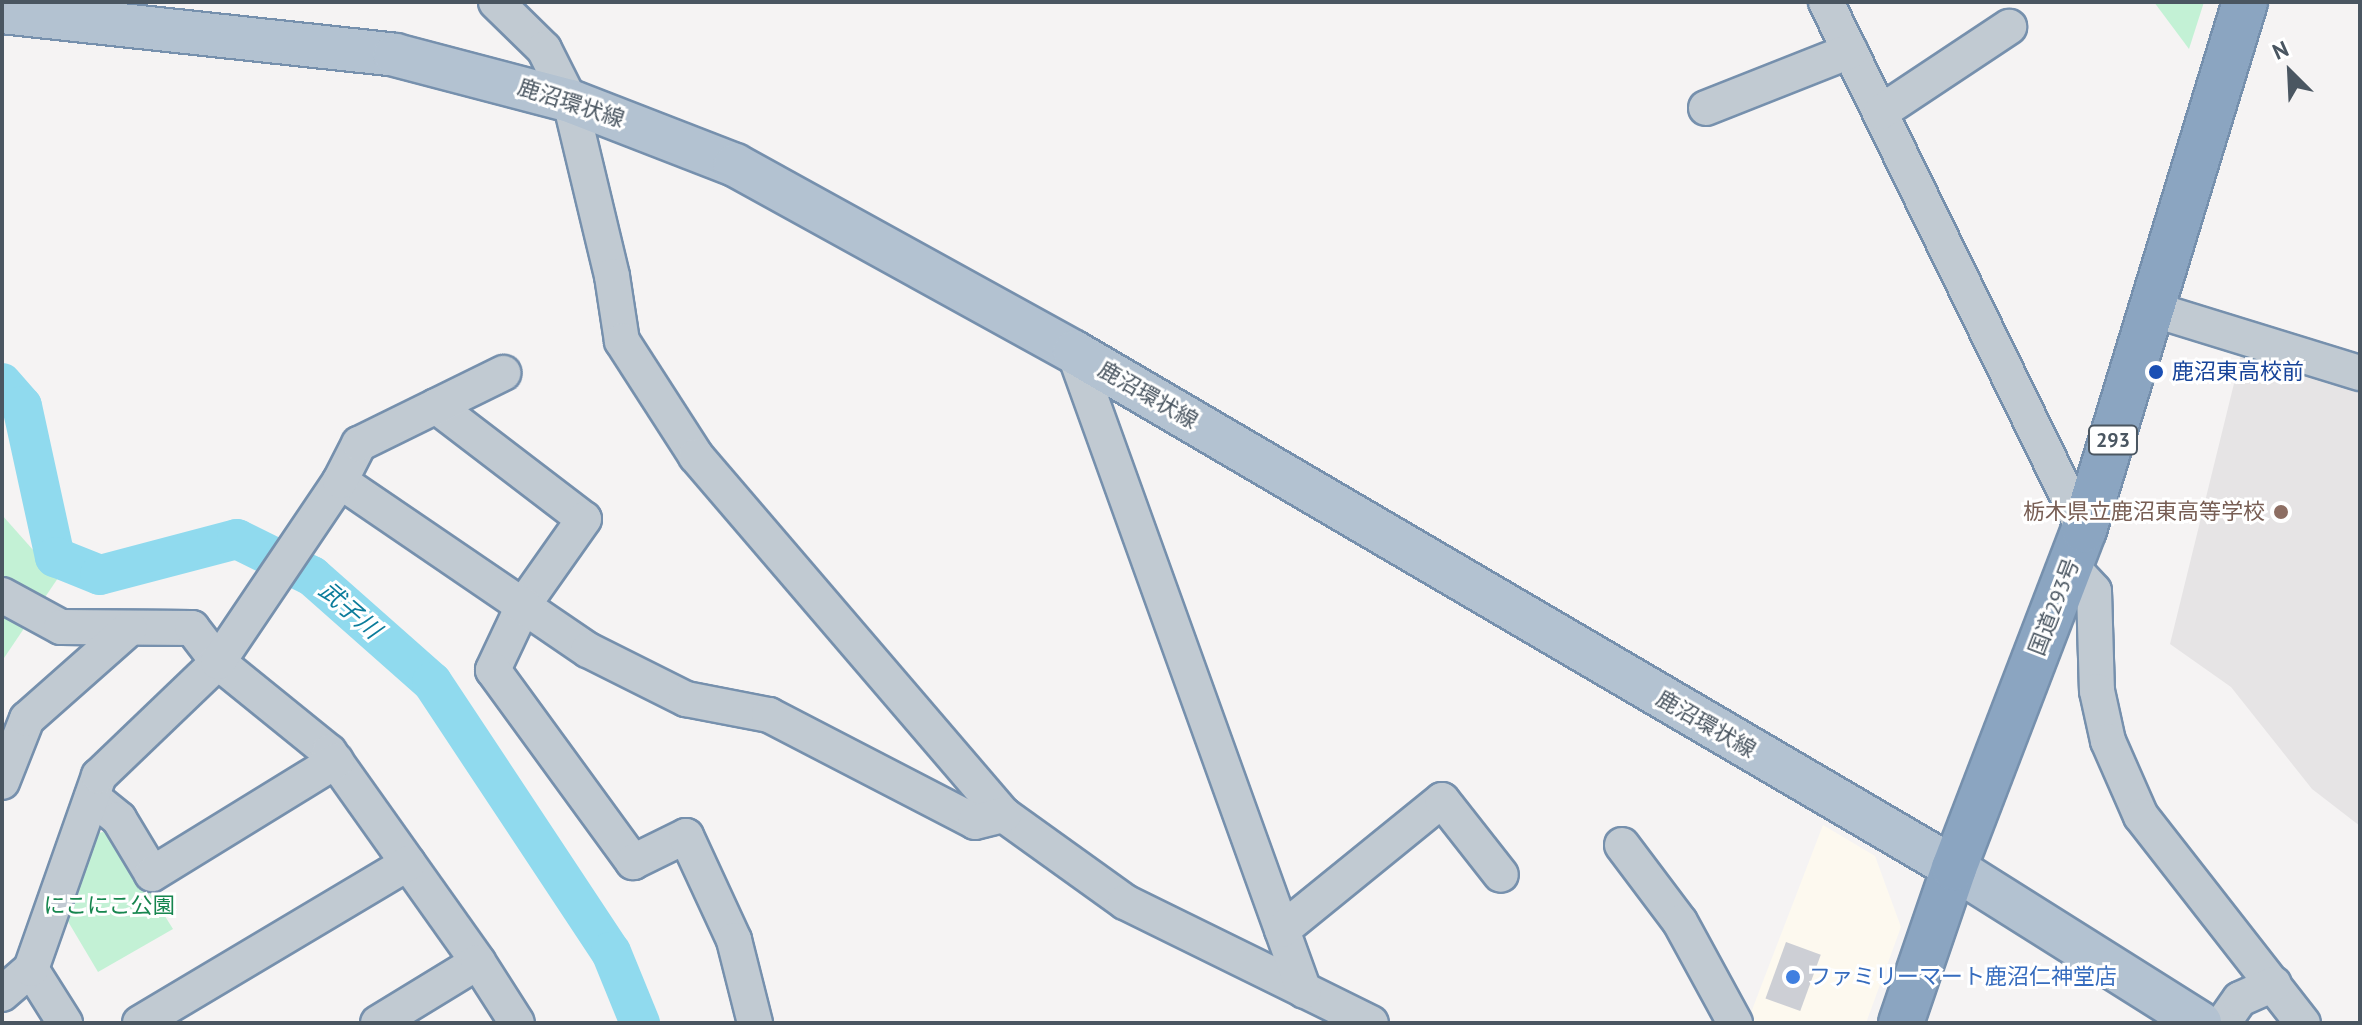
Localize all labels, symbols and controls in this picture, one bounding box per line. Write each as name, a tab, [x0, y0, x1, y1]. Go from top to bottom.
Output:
north arrow	[2250, 32, 2330, 112]
text: N	[2268, 34, 2293, 66]
street label: 鹿沼環状線	[515, 73, 627, 133]
street label: 鹿沼環状線	[1094, 356, 1202, 434]
place label: 鹿沼東高校前	[2172, 359, 2304, 385]
marker: 鹿沼東高校前	[2147, 363, 2165, 381]
road number: 293	[2087, 424, 2139, 456]
place label: 栃木県立鹿沼東高等学校	[2023, 499, 2265, 525]
marker: 栃木県立鹿沼東高等学校	[2272, 503, 2290, 521]
street label: 国道293号	[2023, 555, 2085, 659]
water label: 武子川	[313, 576, 387, 644]
street label: 鹿沼環状線	[1652, 685, 1760, 763]
park label: にこにこ公園	[43, 893, 175, 919]
place label: ファミリーマート鹿沼仁神堂店	[1809, 964, 2117, 990]
marker: ファミリーマート鹿沼仁神堂店	[1784, 968, 1802, 986]

